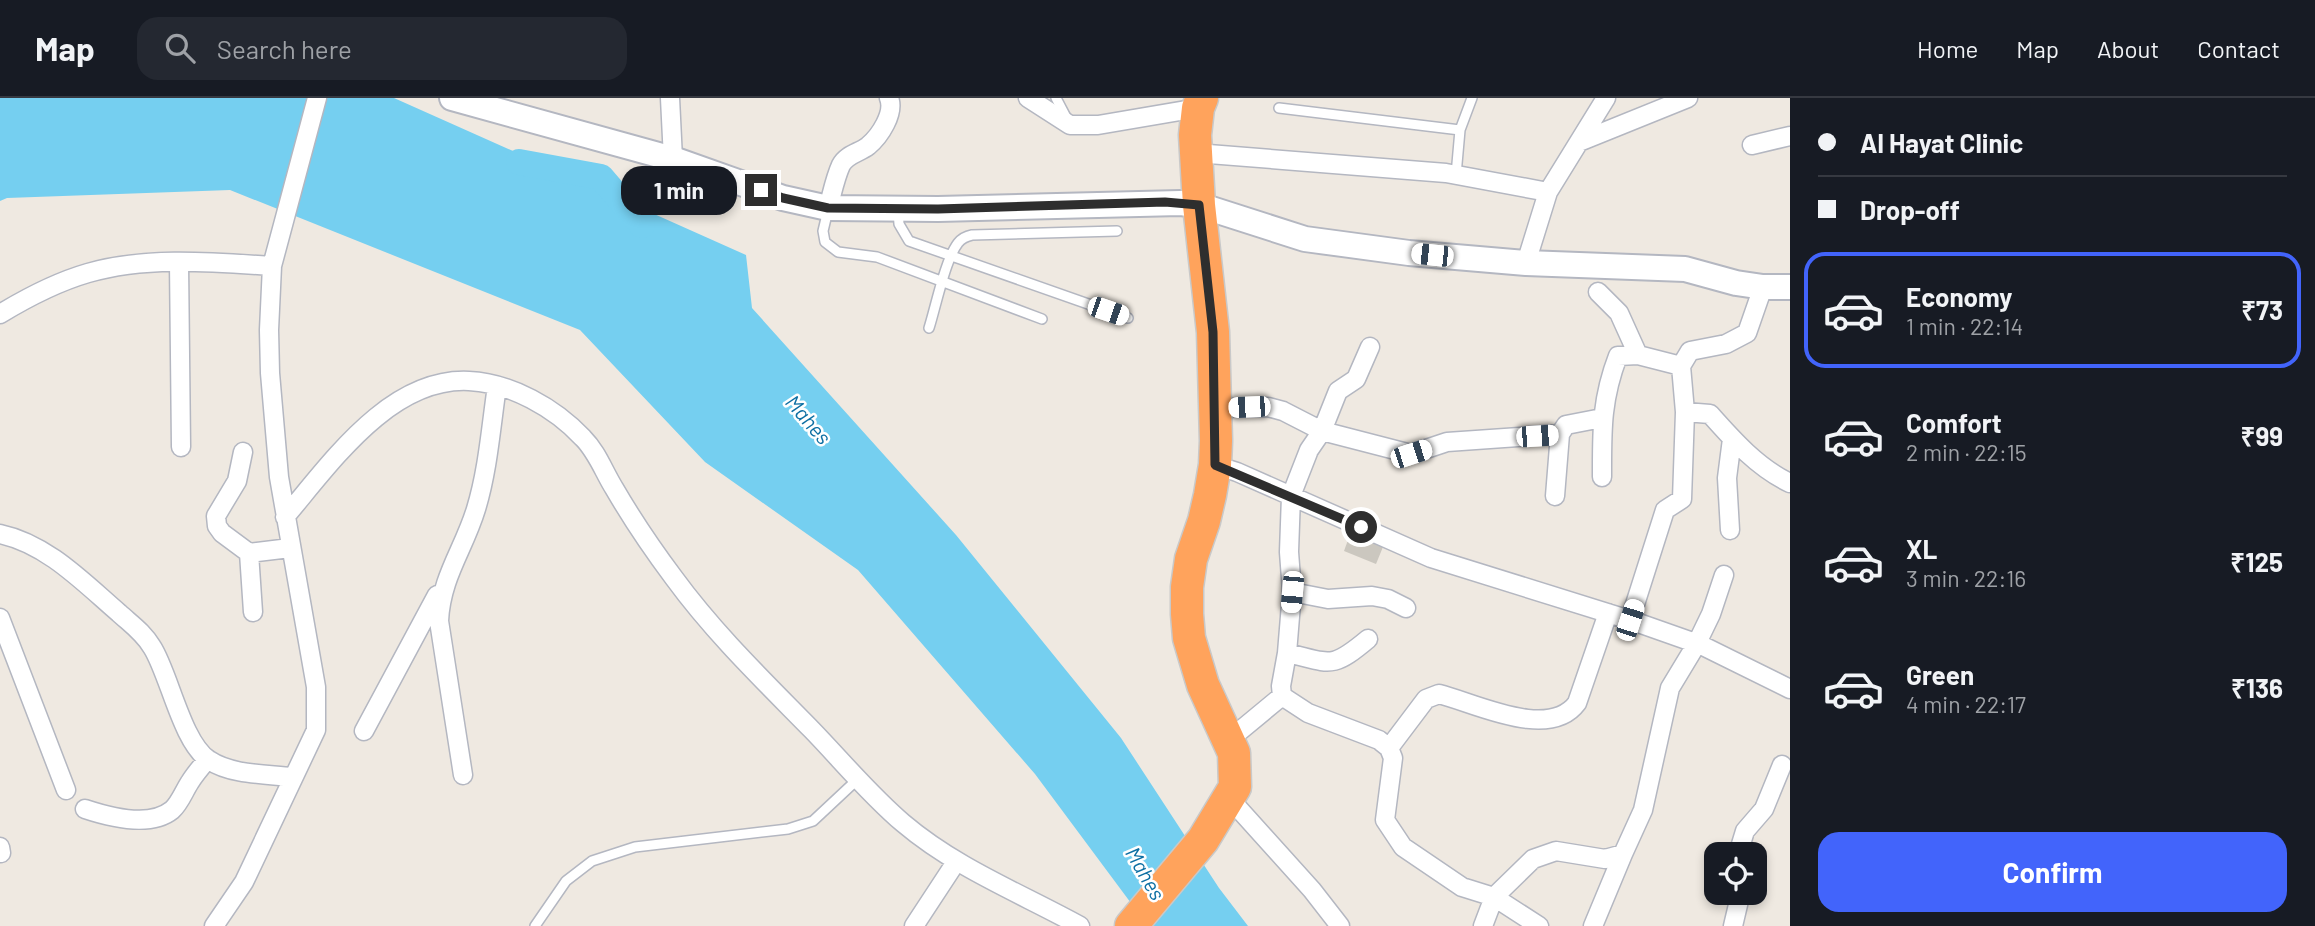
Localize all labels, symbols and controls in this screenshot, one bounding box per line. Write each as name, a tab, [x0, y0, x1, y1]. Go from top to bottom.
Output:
search box	[137, 17, 627, 80]
text: Map	[35, 28, 95, 68]
icon: search	[161, 29, 199, 67]
text: Search here	[217, 33, 352, 64]
text: Home	[1917, 34, 1978, 63]
text: Map	[2016, 34, 2059, 63]
text: About	[2097, 34, 2159, 63]
text: Contact	[2197, 34, 2280, 63]
text: Al Hayat Clinic	[1860, 127, 2023, 158]
callout: 1 min	[621, 166, 736, 214]
route end	[745, 174, 777, 206]
text: 1 min	[654, 176, 704, 204]
text: Drop-off	[1860, 194, 1960, 225]
car	[1411, 242, 1454, 268]
icon: car	[1822, 279, 1885, 342]
text: Economy	[1906, 281, 2012, 312]
car	[1085, 294, 1132, 328]
text: ₹73	[2241, 294, 2283, 325]
text: 1 min · 22:14	[1906, 312, 2023, 340]
water label: Mahes	[781, 389, 837, 449]
car	[1228, 396, 1271, 418]
icon: car	[1822, 405, 1885, 468]
text: Comfort	[1906, 407, 2002, 438]
text: ₹99	[2241, 420, 2283, 451]
car	[1516, 424, 1559, 448]
car	[1388, 438, 1435, 470]
text: 2 min · 22:15	[1906, 438, 2027, 466]
route start	[1345, 511, 1377, 543]
icon: car	[1822, 531, 1885, 594]
text: XL	[1906, 533, 1937, 564]
text: ₹125	[2230, 546, 2283, 577]
text: 3 min · 22:16	[1906, 564, 2026, 592]
car	[1280, 570, 1305, 614]
car	[1614, 597, 1647, 643]
icon: car	[1822, 657, 1885, 720]
text: Green	[1906, 659, 1974, 690]
text: ₹136	[2231, 672, 2283, 703]
text: 4 min · 22:17	[1906, 690, 2026, 718]
button: Confirm	[1818, 832, 2287, 912]
water label: Mahes	[1121, 842, 1171, 904]
map controls	[1704, 842, 1767, 905]
button: locate	[1704, 842, 1767, 905]

